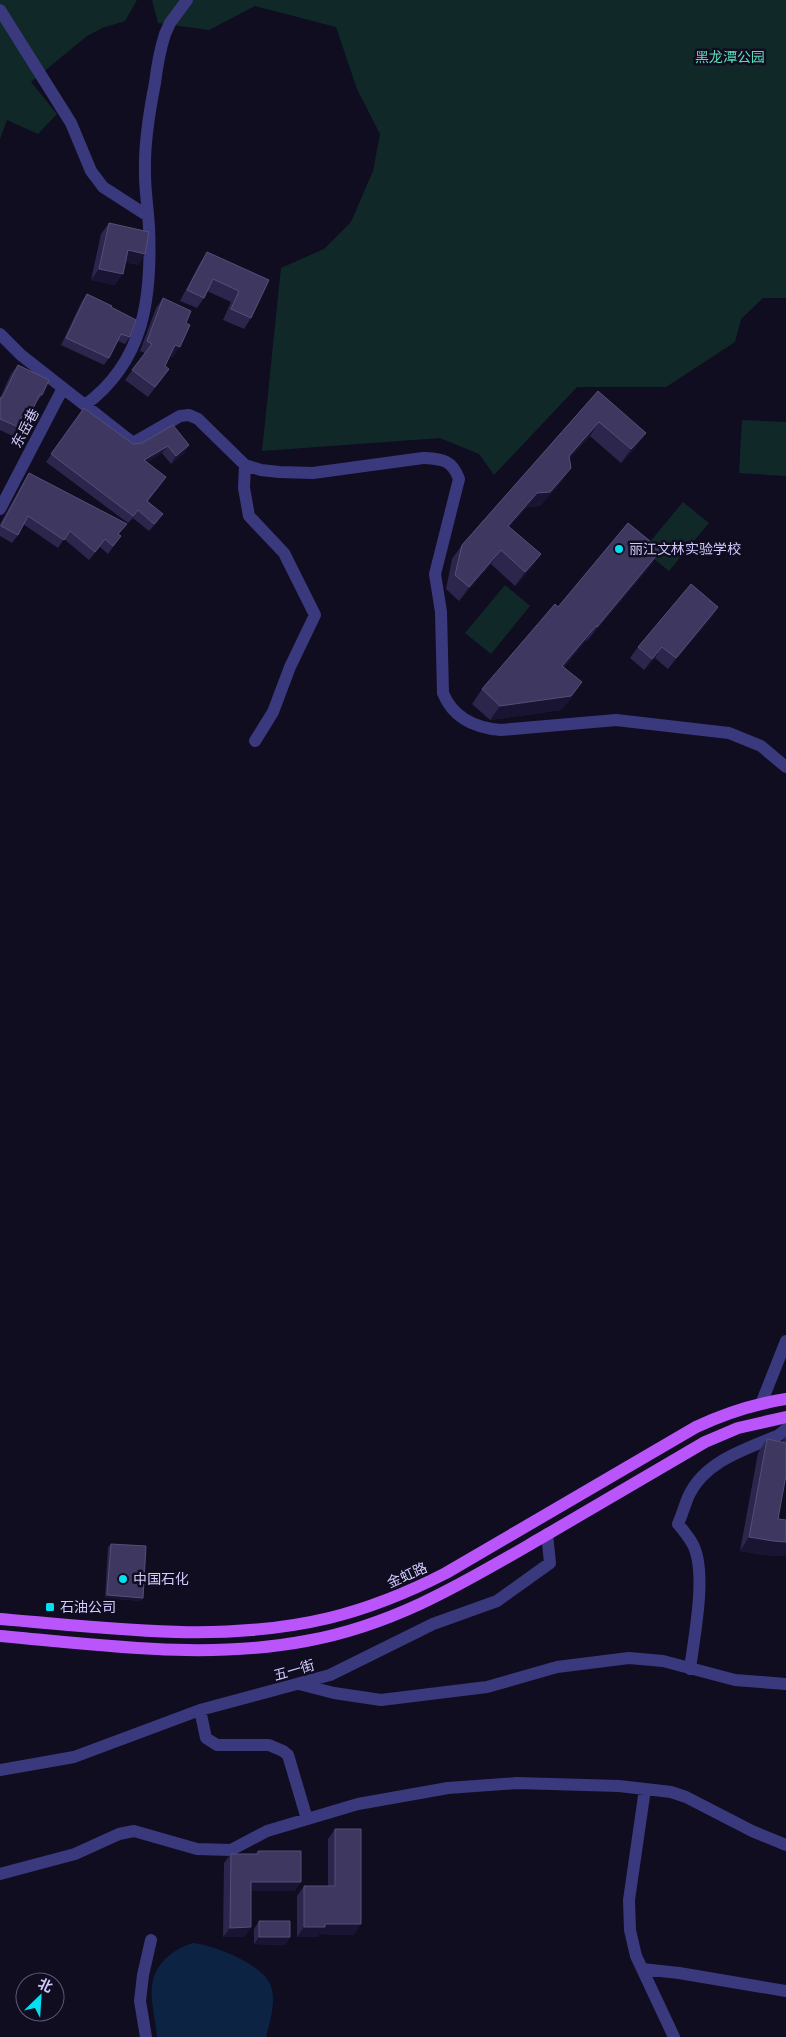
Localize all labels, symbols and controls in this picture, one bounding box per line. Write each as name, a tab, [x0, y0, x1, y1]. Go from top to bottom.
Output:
park label: 黑龙潭公园	[695, 48, 765, 67]
street label: 东岳巷	[7, 405, 44, 451]
place label: 丽江文林实验学校	[629, 540, 741, 559]
marker: 丽江文林实验学校	[613, 543, 625, 555]
street label: 金虹路	[384, 1558, 430, 1593]
place label: 中国石化	[133, 1570, 189, 1589]
marker: 中国石化	[117, 1573, 129, 1585]
place label: 石油公司	[60, 1598, 116, 1617]
marker: 石油公司	[44, 1601, 56, 1613]
street label: 五一街	[271, 1656, 317, 1685]
north arrow	[15, 1972, 65, 2022]
text: 北	[35, 1974, 56, 1997]

